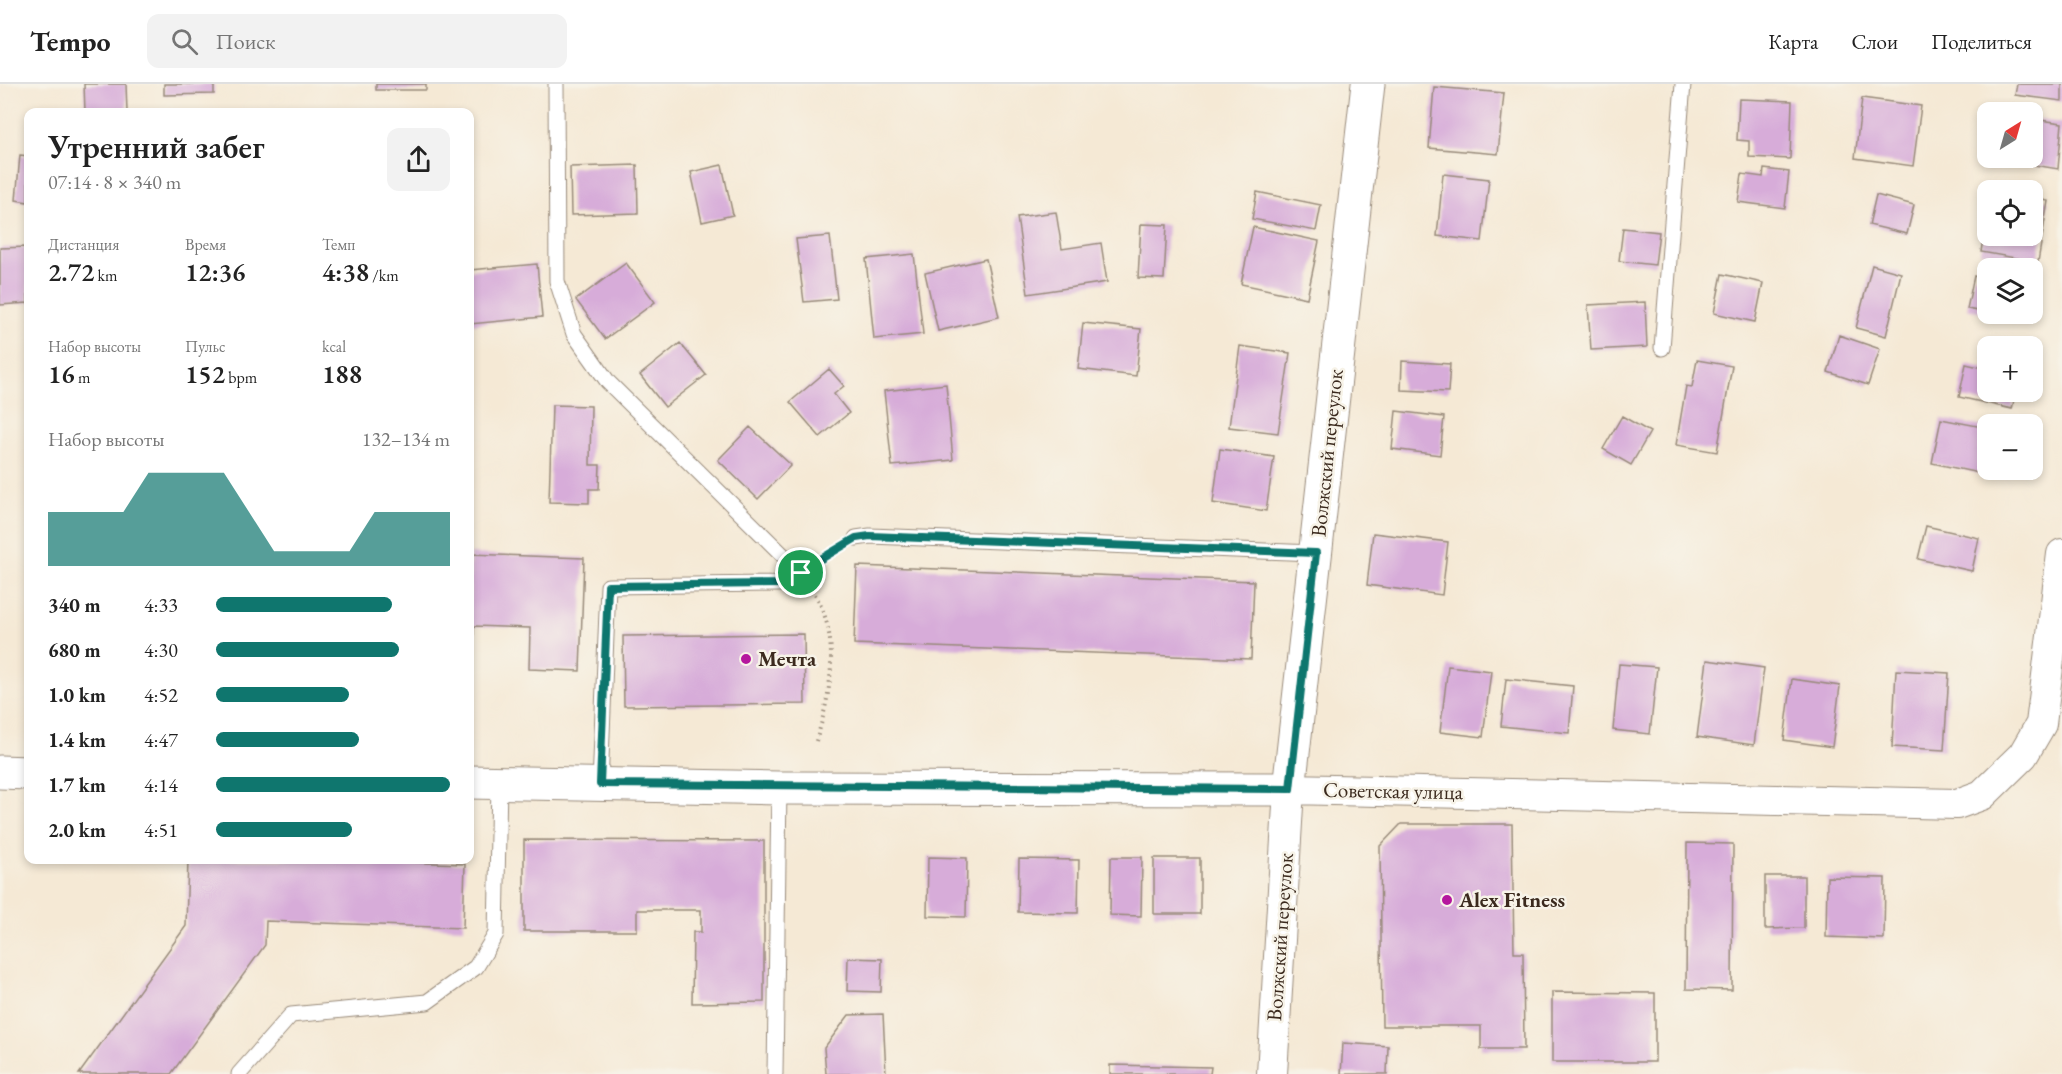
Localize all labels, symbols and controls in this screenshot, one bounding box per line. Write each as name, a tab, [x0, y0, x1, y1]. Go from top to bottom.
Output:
search box	[147, 14, 567, 68]
text: Tempo	[30, 23, 111, 59]
icon: search	[168, 25, 201, 58]
text: Поиск	[216, 27, 275, 56]
text: Карта	[1768, 28, 1818, 55]
text: Слои	[1851, 28, 1898, 55]
text: Поделиться	[1931, 28, 2032, 55]
north arrow	[1977, 102, 2043, 168]
map controls	[1977, 102, 2043, 480]
text: Утренний забег	[48, 125, 265, 168]
button: share	[387, 128, 450, 191]
text: 07:14 · 8 × 340 m	[48, 169, 181, 195]
button: locate	[1977, 180, 2043, 246]
text: Дистанция	[48, 234, 119, 255]
text: Время	[185, 234, 226, 255]
text: Темп	[322, 234, 355, 255]
text: 2.72	[48, 255, 94, 289]
text: 12:36	[185, 255, 245, 289]
text: 4:38	[322, 255, 369, 289]
button: layers	[1977, 258, 2043, 324]
text: km	[94, 265, 117, 286]
text: /km	[369, 265, 399, 286]
text: Набор высоты	[48, 336, 141, 357]
text: Пульс	[185, 336, 226, 357]
text: kcal	[322, 336, 346, 357]
button: +	[1977, 336, 2043, 402]
text: 16	[48, 357, 75, 391]
text: 152	[185, 357, 225, 391]
text: 188	[322, 357, 362, 391]
text: m	[75, 367, 90, 388]
text: bpm	[225, 367, 257, 388]
street label: Волжский переулок	[1304, 368, 1349, 538]
button: −	[1977, 414, 2043, 480]
text: Набор высоты	[48, 426, 164, 452]
text: 132–134 m	[362, 426, 450, 452]
pin	[775, 547, 826, 598]
icon: arrive	[784, 556, 817, 589]
text: 340 m	[48, 592, 101, 618]
text: 4:33	[144, 592, 178, 618]
text: 680 m	[48, 637, 101, 663]
text: 4:30	[144, 637, 178, 663]
place label: Мечта	[758, 645, 817, 672]
marker: Мечта	[739, 652, 753, 666]
text: 1.0 km	[48, 682, 106, 708]
text: 4:52	[144, 682, 178, 708]
text: 1.4 km	[48, 727, 106, 753]
text: 4:47	[144, 727, 178, 753]
text: 1.7 km	[48, 772, 106, 798]
text: 4:14	[144, 772, 178, 798]
street label: Советская улица	[1323, 776, 1464, 805]
text: 2.0 km	[48, 817, 106, 843]
text: 4:51	[144, 817, 178, 843]
street label: Волжский переулок	[1260, 852, 1299, 1022]
place label: Alex Fitness	[1458, 886, 1565, 913]
marker: Alex Fitness	[1440, 893, 1454, 907]

